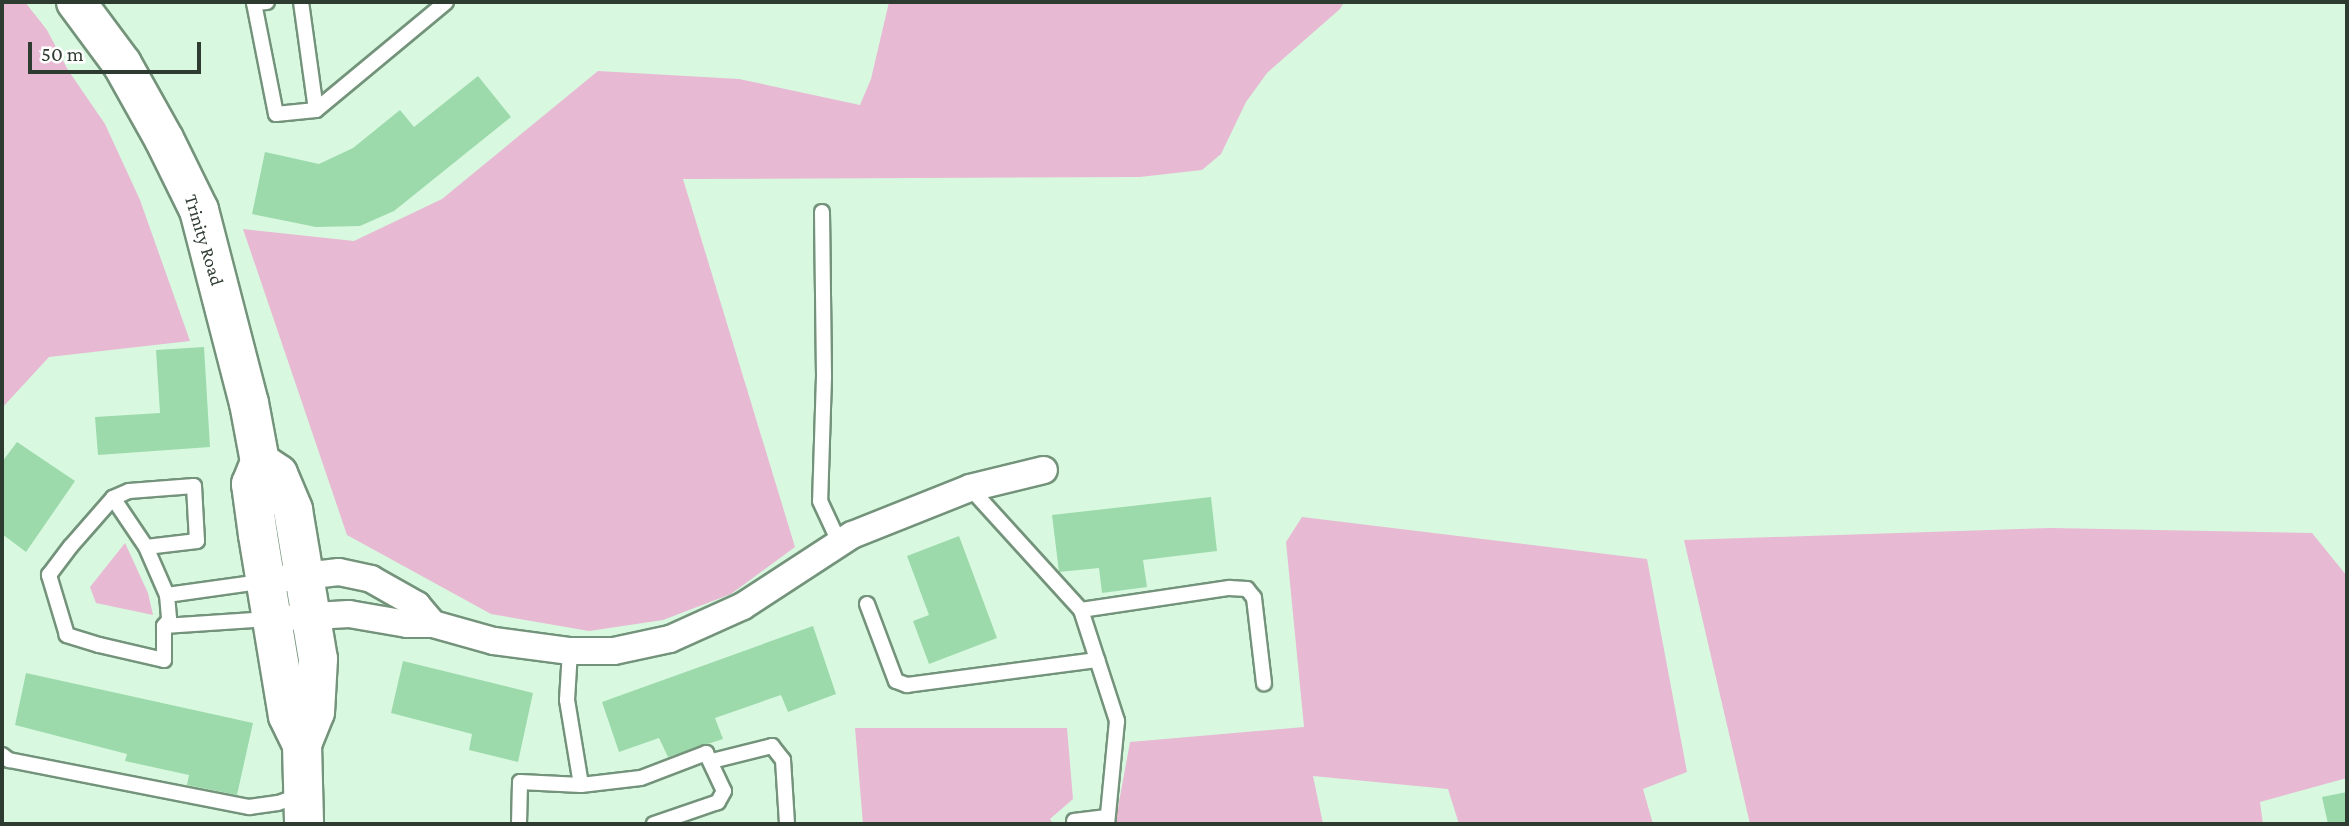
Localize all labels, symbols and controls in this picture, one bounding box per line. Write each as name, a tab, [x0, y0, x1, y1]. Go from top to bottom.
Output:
scale bar	[32, 28, 205, 72]
text: 50 m	[41, 42, 84, 66]
street label: Trinity Road	[179, 192, 229, 288]

